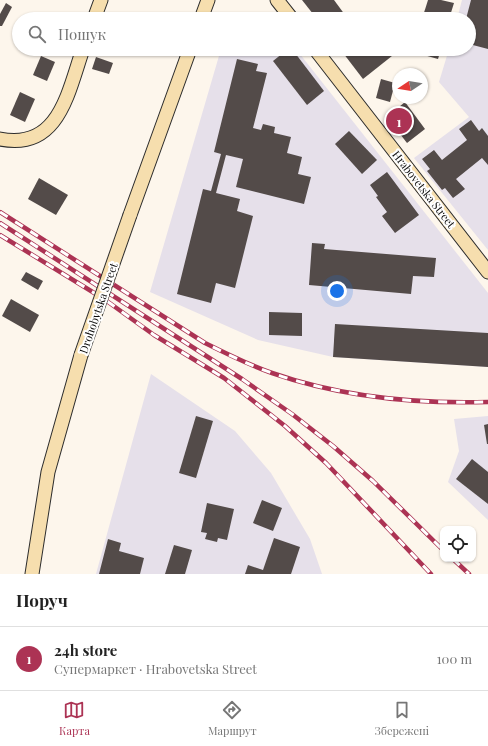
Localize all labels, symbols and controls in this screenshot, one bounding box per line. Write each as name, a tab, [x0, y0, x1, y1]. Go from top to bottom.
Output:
search box	[12, 12, 476, 56]
icon: search	[26, 23, 48, 45]
text: Пошук	[58, 24, 106, 44]
north arrow	[392, 68, 428, 104]
pin: 1	[386, 106, 412, 136]
street label: Hrabovetska Street	[389, 147, 459, 231]
street label: Drohobytska Street	[75, 261, 121, 355]
your location	[327, 281, 347, 301]
map controls	[440, 526, 476, 562]
button: locate	[440, 526, 476, 562]
text: Поруч	[16, 589, 68, 611]
text: 24h store	[54, 640, 117, 660]
text: 1	[27, 650, 31, 667]
text: 100 m	[437, 650, 472, 667]
text: Супермаркет · Hrabovetska Street	[54, 660, 257, 677]
tab: Карта	[59, 699, 90, 738]
tab: Маршрут	[208, 699, 257, 738]
tab: Збережені	[375, 699, 429, 738]

